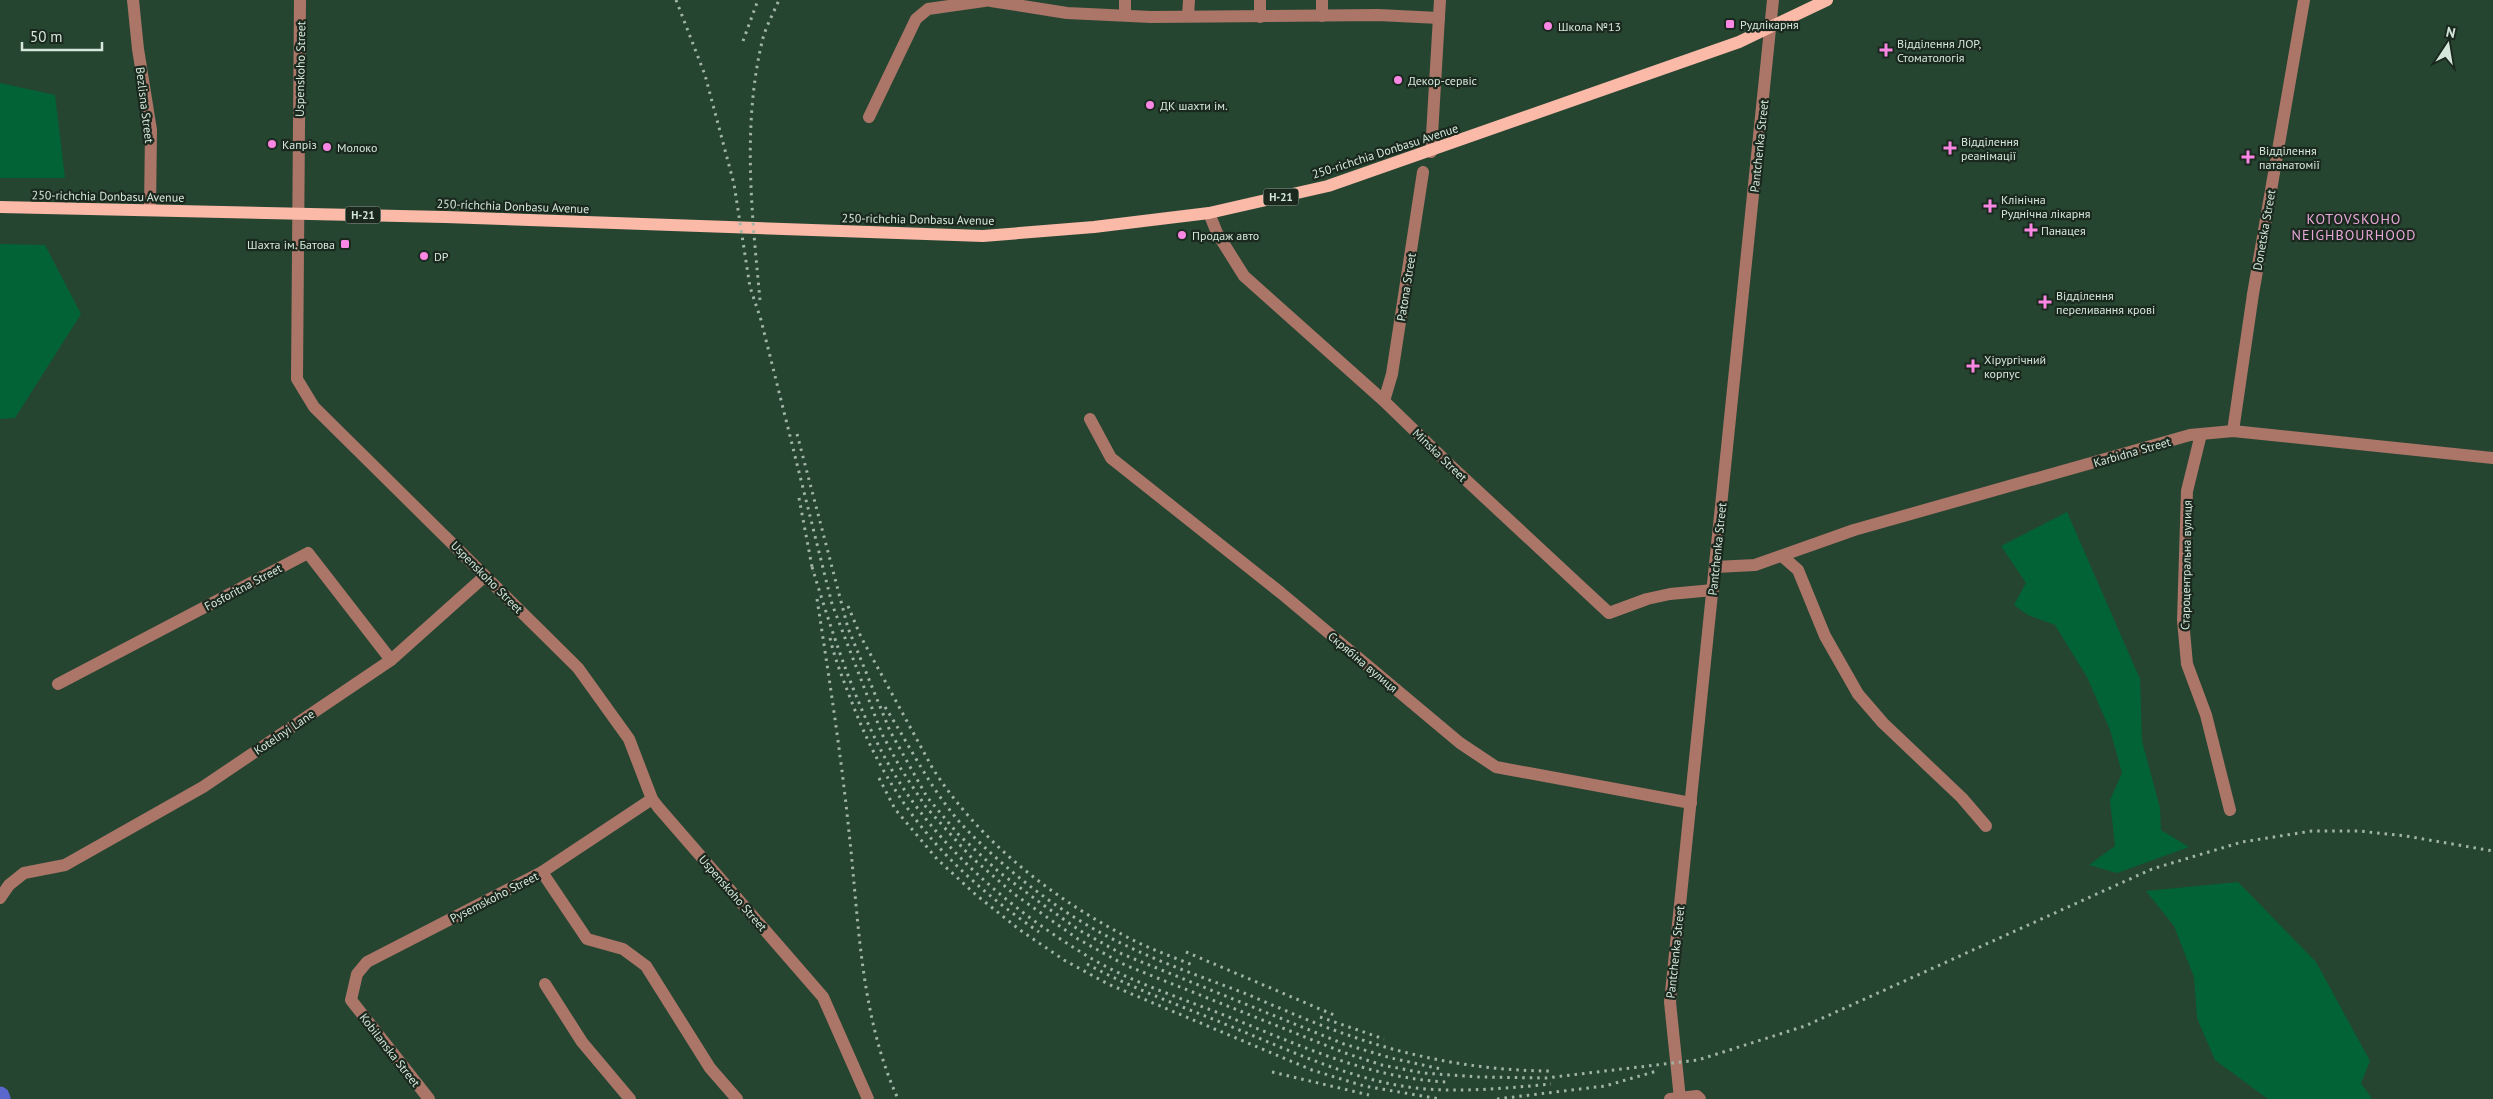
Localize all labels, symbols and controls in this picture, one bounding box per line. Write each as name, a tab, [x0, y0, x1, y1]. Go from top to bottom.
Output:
place label: Рудлікарня	[1740, 17, 1799, 32]
marker: Рудлікарня	[1724, 18, 1736, 30]
place label: Школа №13	[1558, 19, 1621, 34]
scale bar	[22, 20, 102, 52]
marker: Школа №13	[1542, 20, 1554, 32]
north arrow	[2423, 20, 2473, 70]
street label: Uspenskoho Street	[292, 21, 308, 117]
text: N	[2444, 23, 2457, 42]
text: 50 m	[30, 27, 63, 46]
place label: Відділення ЛОР, Стоматологія	[1897, 36, 1982, 65]
marker: Відділення ЛОР, Стоматологія	[1879, 43, 1893, 57]
street label: Bezlisna Street	[133, 66, 157, 144]
place label: Декор-сервіс	[1408, 73, 1478, 88]
marker: Декор-сервіс	[1392, 74, 1404, 86]
place label: ДК шахти ім.	[1160, 98, 1228, 113]
marker: ДК шахти ім.	[1144, 99, 1156, 111]
street label: Pantchenka Street	[1747, 99, 1771, 193]
street label: 250-richchia Donbasu Avenue	[1310, 120, 1460, 182]
place label: Відділення реанімації	[1961, 134, 2019, 163]
place label: Капріз	[282, 137, 317, 152]
marker: Капріз	[266, 138, 278, 150]
place label: Молоко	[337, 140, 377, 155]
marker: Молоко	[321, 141, 333, 153]
marker: Відділення реанімації	[1943, 141, 1957, 155]
place label: Відділення патанатомії	[2259, 143, 2320, 172]
marker: Відділення патанатомії	[2241, 150, 2255, 164]
street label: 250-richchia Donbasu Avenue	[32, 187, 184, 205]
road number: Н-21	[1264, 188, 1298, 206]
street label: Donetska Street	[2250, 189, 2278, 271]
place label: Клінічна Руднічна лікарня	[2001, 192, 2090, 221]
street label: 250-richchia Donbasu Avenue	[436, 196, 590, 216]
marker: Клінічна Руднічна лікарня	[1983, 199, 1997, 213]
road number: Н-21	[346, 206, 380, 224]
street label: 250-richchia Donbasu Avenue	[842, 210, 994, 228]
district label: KOTOVSKOHO NEIGHBOURHOOD	[2292, 210, 2416, 244]
place label: Панацея	[2041, 223, 2086, 238]
marker: Панацея	[2025, 224, 2037, 236]
place label: Продаж авто	[1192, 228, 1259, 243]
marker: Продаж авто	[1176, 229, 1188, 241]
place label: Шахта ім. Батова	[247, 237, 335, 252]
marker: Шахта ім. Батова	[339, 238, 351, 250]
place label: DP	[434, 249, 449, 264]
marker: DP	[418, 250, 430, 262]
street label: Patona Street	[1393, 252, 1419, 322]
place label: Відділення переливання крові	[2056, 288, 2155, 317]
marker: Відділення переливання крові	[2038, 295, 2052, 309]
place label: Хірургічний корпус	[1984, 352, 2046, 381]
marker: Хірургічний корпус	[1966, 359, 1980, 373]
street label: Minska Street	[1410, 425, 1470, 485]
street label: Karbidna Street	[2092, 434, 2172, 470]
street label: Староцентральна вулиця	[2177, 500, 2195, 630]
street label: Pantchenka Street	[1705, 502, 1729, 596]
street label: Uspenskoho Street	[448, 538, 526, 616]
street label: Fosforitna Street	[202, 560, 284, 614]
street label: Скрябіна вулиця	[1325, 629, 1401, 695]
street label: Kotelnyi Lane	[251, 706, 317, 758]
street label: Uspenskoho Street	[696, 852, 770, 934]
street label: Pysemskoho Street	[447, 868, 541, 926]
street label: Pantchenka Street	[1663, 905, 1687, 999]
street label: Kobilanska Street	[357, 1010, 423, 1090]

